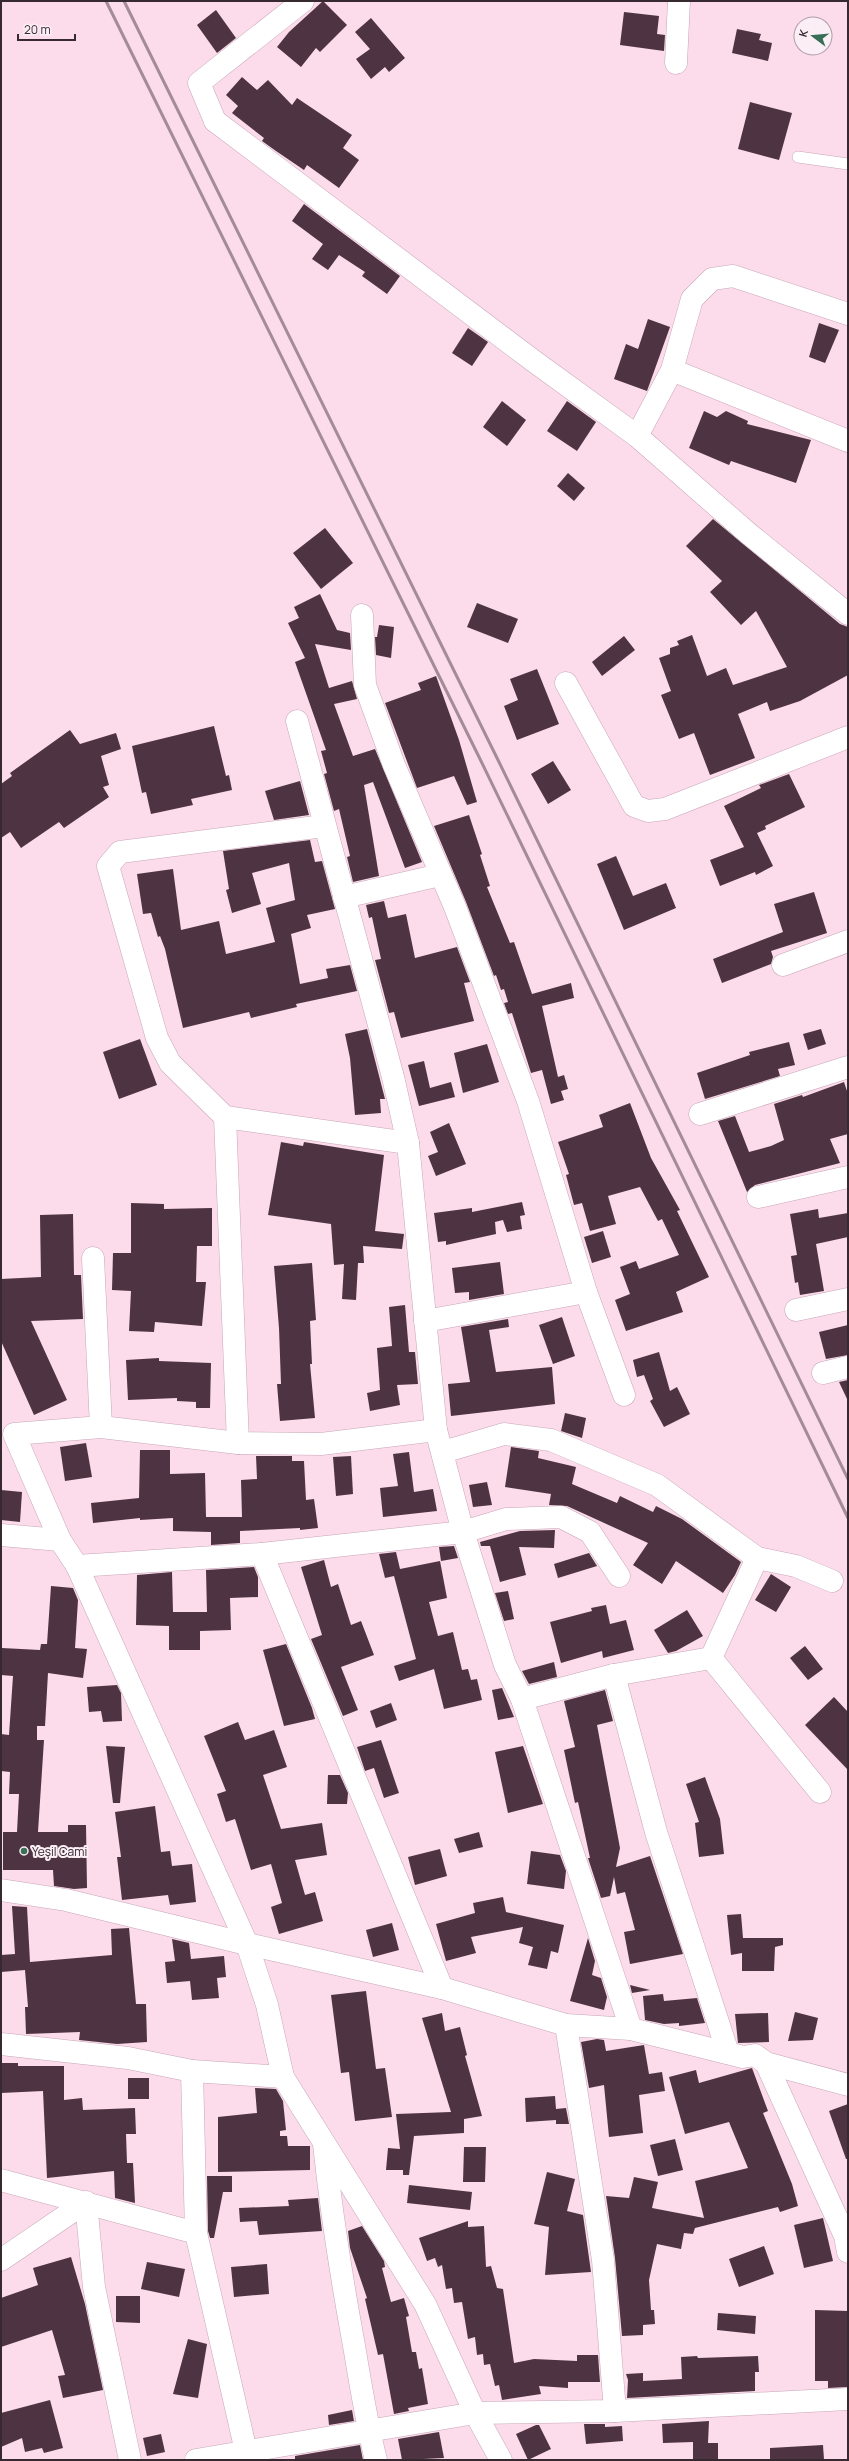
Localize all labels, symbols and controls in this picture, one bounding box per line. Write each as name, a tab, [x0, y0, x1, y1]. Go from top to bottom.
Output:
scale bar	[18, 16, 75, 42]
north arrow	[793, 16, 833, 56]
text: 20 m	[24, 21, 51, 38]
text: K	[795, 27, 811, 39]
place label: Yeşil Cami	[32, 1843, 87, 1860]
marker: Yeşil Cami	[19, 1846, 29, 1856]

